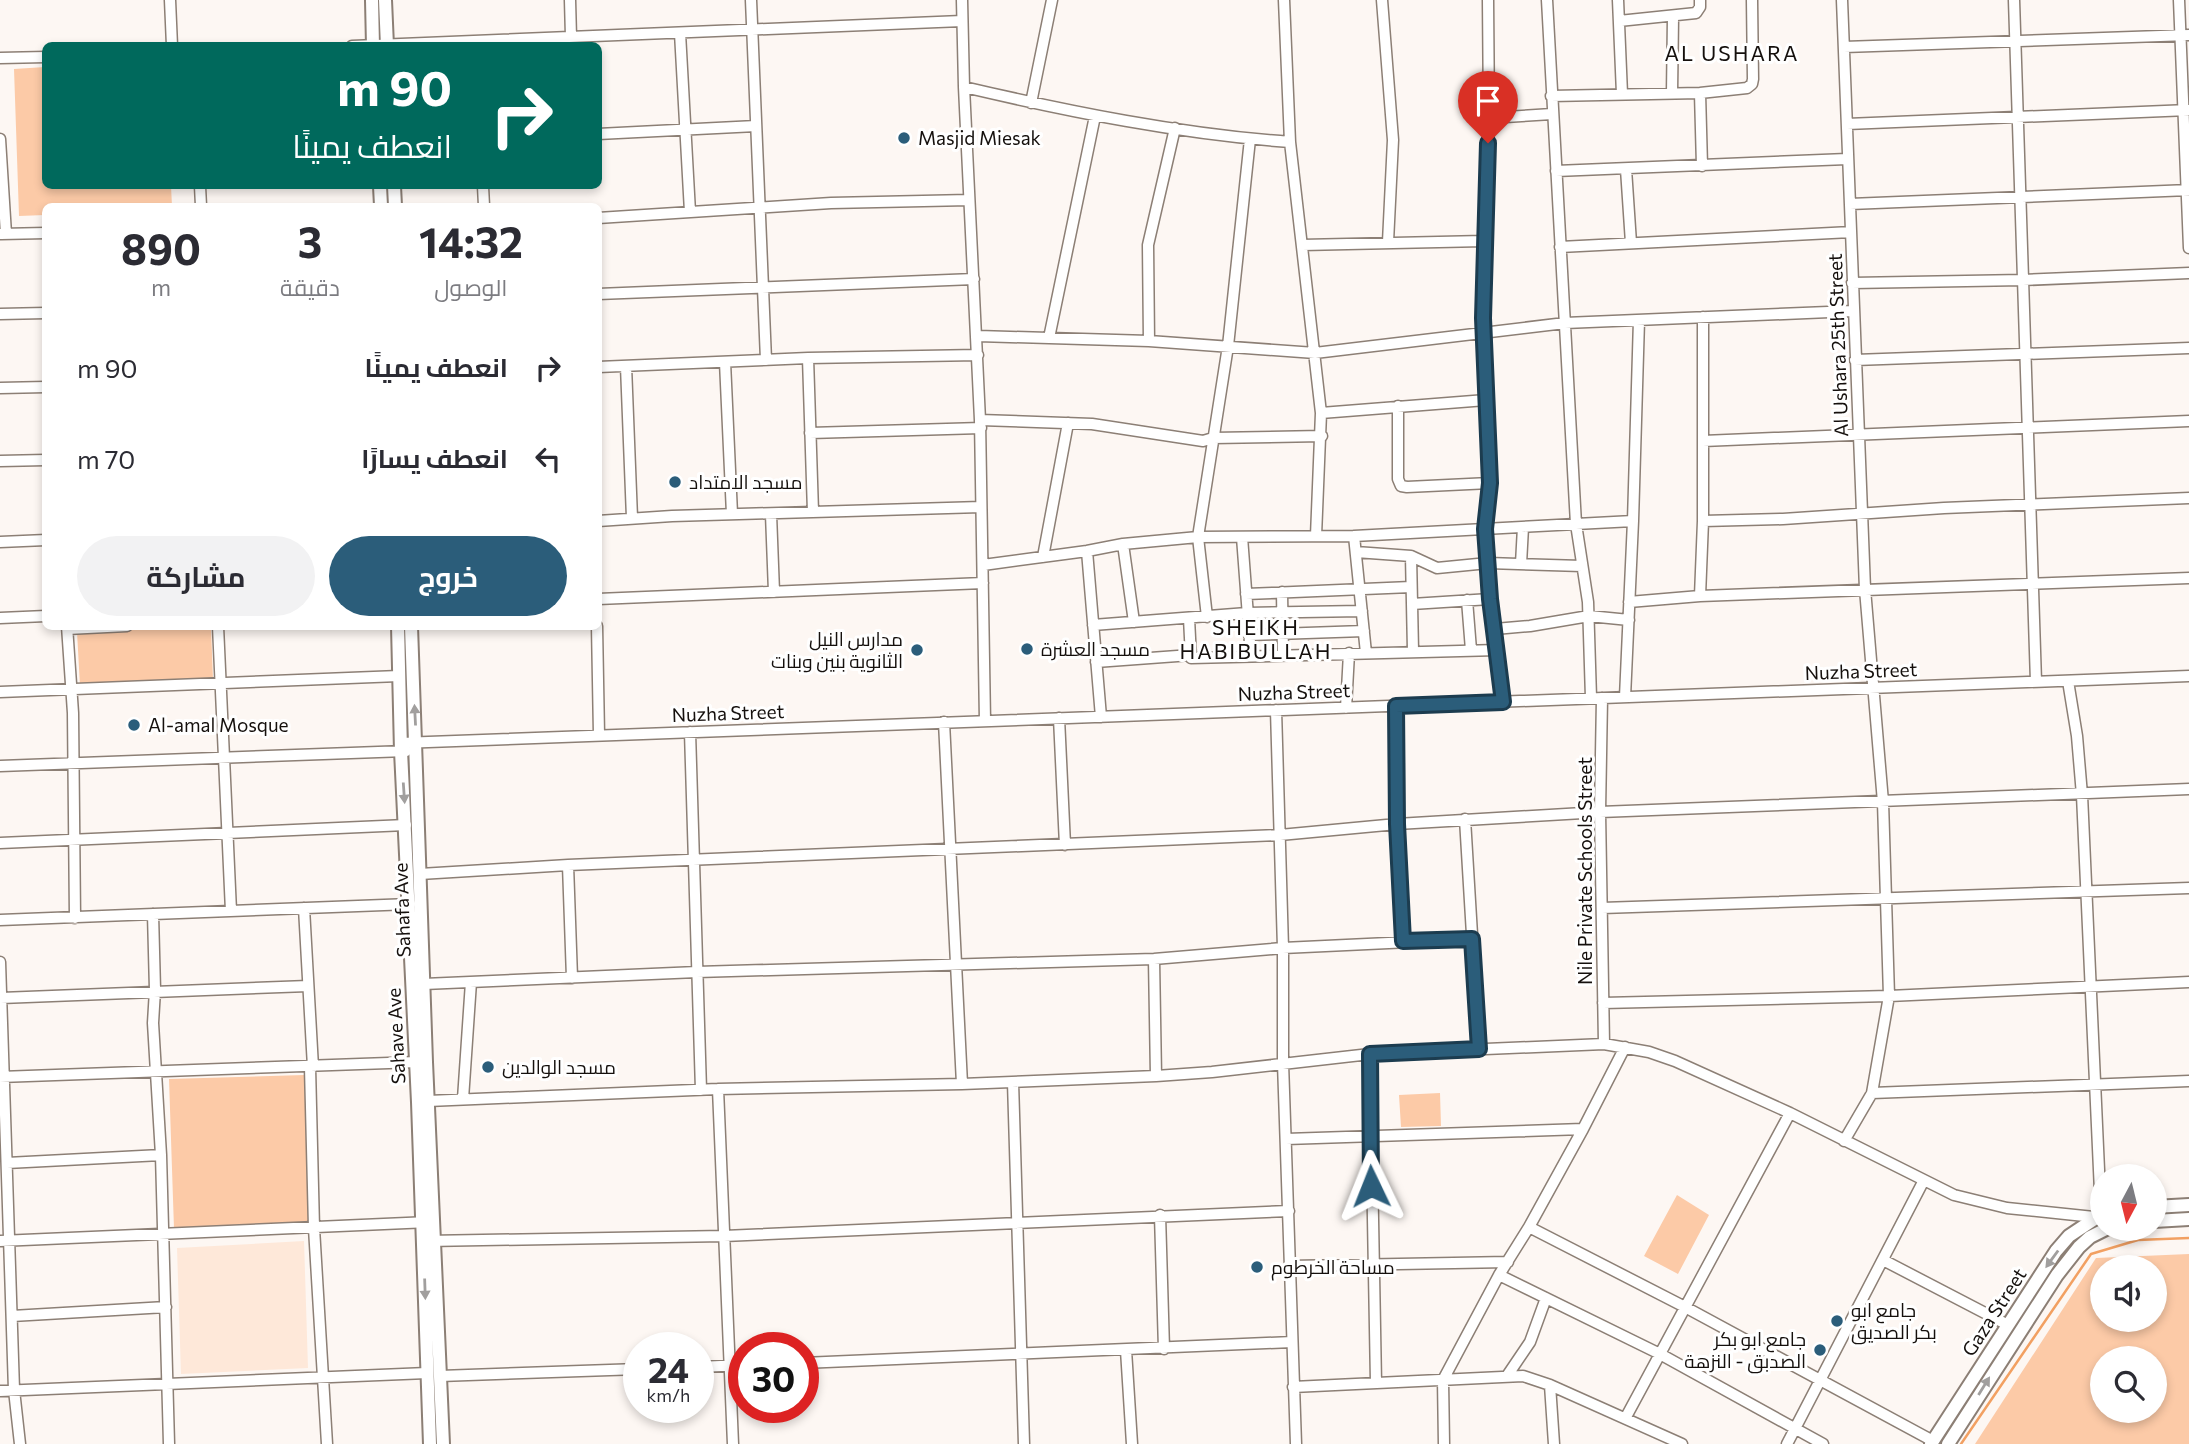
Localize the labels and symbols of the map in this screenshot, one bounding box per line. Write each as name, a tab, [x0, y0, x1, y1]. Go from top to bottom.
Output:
district label: AL USHARA	[1665, 40, 1799, 65]
pin	[1458, 71, 1518, 143]
place label: Masjid Miesak	[918, 126, 1041, 149]
marker: Masjid Miesak	[896, 130, 912, 146]
street label: Al Ushara 25th Street	[1823, 253, 1852, 437]
place label: مسجد الامتداد	[689, 470, 802, 493]
marker: مسجد الامتداد	[667, 474, 683, 490]
district label: SHEIKH HABIBULLAH	[1180, 614, 1332, 663]
place label: مدارس النيل الثانوية بنين وبنات	[771, 627, 903, 673]
place label: مسجد العشرة	[1041, 637, 1150, 661]
marker: مسجد العشرة	[1019, 641, 1035, 657]
marker: مدارس النيل الثانوية بنين وبنات	[909, 642, 925, 658]
street label: Nuzha Street	[1804, 657, 1918, 684]
street label: Nuzha Street	[1237, 678, 1351, 705]
street label: Nuzha Street	[671, 699, 785, 726]
one-way arrow	[409, 704, 420, 726]
place label: Al-amal Mosque	[148, 713, 289, 736]
marker: Al-amal Mosque	[126, 717, 142, 733]
street label: Nile Private Schools Street	[1573, 757, 1596, 985]
one-way arrow	[399, 782, 410, 804]
street label: Sahafa Ave	[388, 862, 415, 958]
street label: Sahave Ave	[381, 987, 410, 1085]
place label: مسجد الوالدين	[502, 1055, 616, 1079]
marker: مسجد الوالدين	[480, 1059, 496, 1075]
position arrow	[1334, 1149, 1408, 1223]
north arrow	[2090, 1164, 2166, 1241]
one-way arrow	[2045, 1250, 2059, 1268]
place label: مساحة الخرطوم	[1271, 1255, 1395, 1281]
marker: مساحة الخرطوم	[1249, 1259, 1265, 1275]
street label: Gaza Street	[1957, 1263, 2031, 1360]
one-way arrow	[419, 1278, 430, 1300]
place label: جامع ابو بكر الصديق	[1851, 1298, 1937, 1345]
marker: جامع ابو بكر الصديق	[1829, 1313, 1845, 1329]
place label: جامع ابو بكر الصدبق - النزهة	[1684, 1327, 1806, 1374]
speed limit sign: 30	[728, 1332, 819, 1423]
marker: جامع ابو بكر الصدبق - النزهة	[1812, 1342, 1828, 1358]
one-way arrow	[1977, 1377, 1990, 1396]

